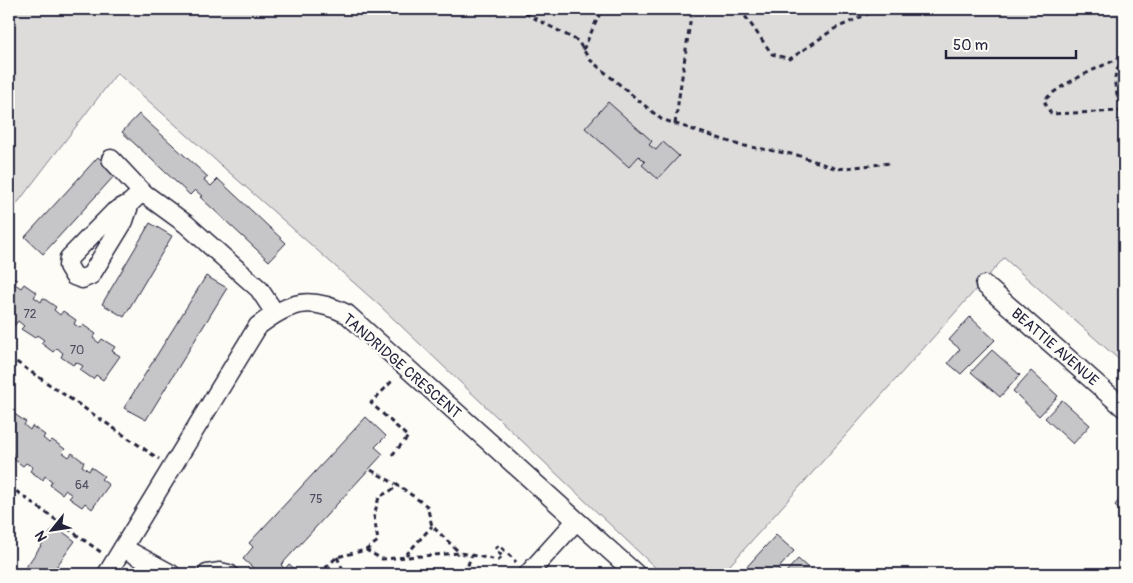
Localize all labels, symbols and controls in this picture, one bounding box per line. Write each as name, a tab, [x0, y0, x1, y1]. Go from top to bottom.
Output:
scale bar	[946, 28, 1076, 60]
text: 50 m	[953, 36, 988, 55]
street label: BEATTIE AVENUE	[1007, 304, 1102, 391]
house number: 72	[23, 307, 37, 322]
street label: TANDRIDGE CRESCENT	[339, 310, 465, 423]
house number: 70	[70, 343, 84, 358]
house number: 64	[75, 478, 89, 493]
house number: 75	[310, 492, 322, 507]
north arrow	[28, 506, 78, 556]
text: N	[31, 528, 51, 545]

